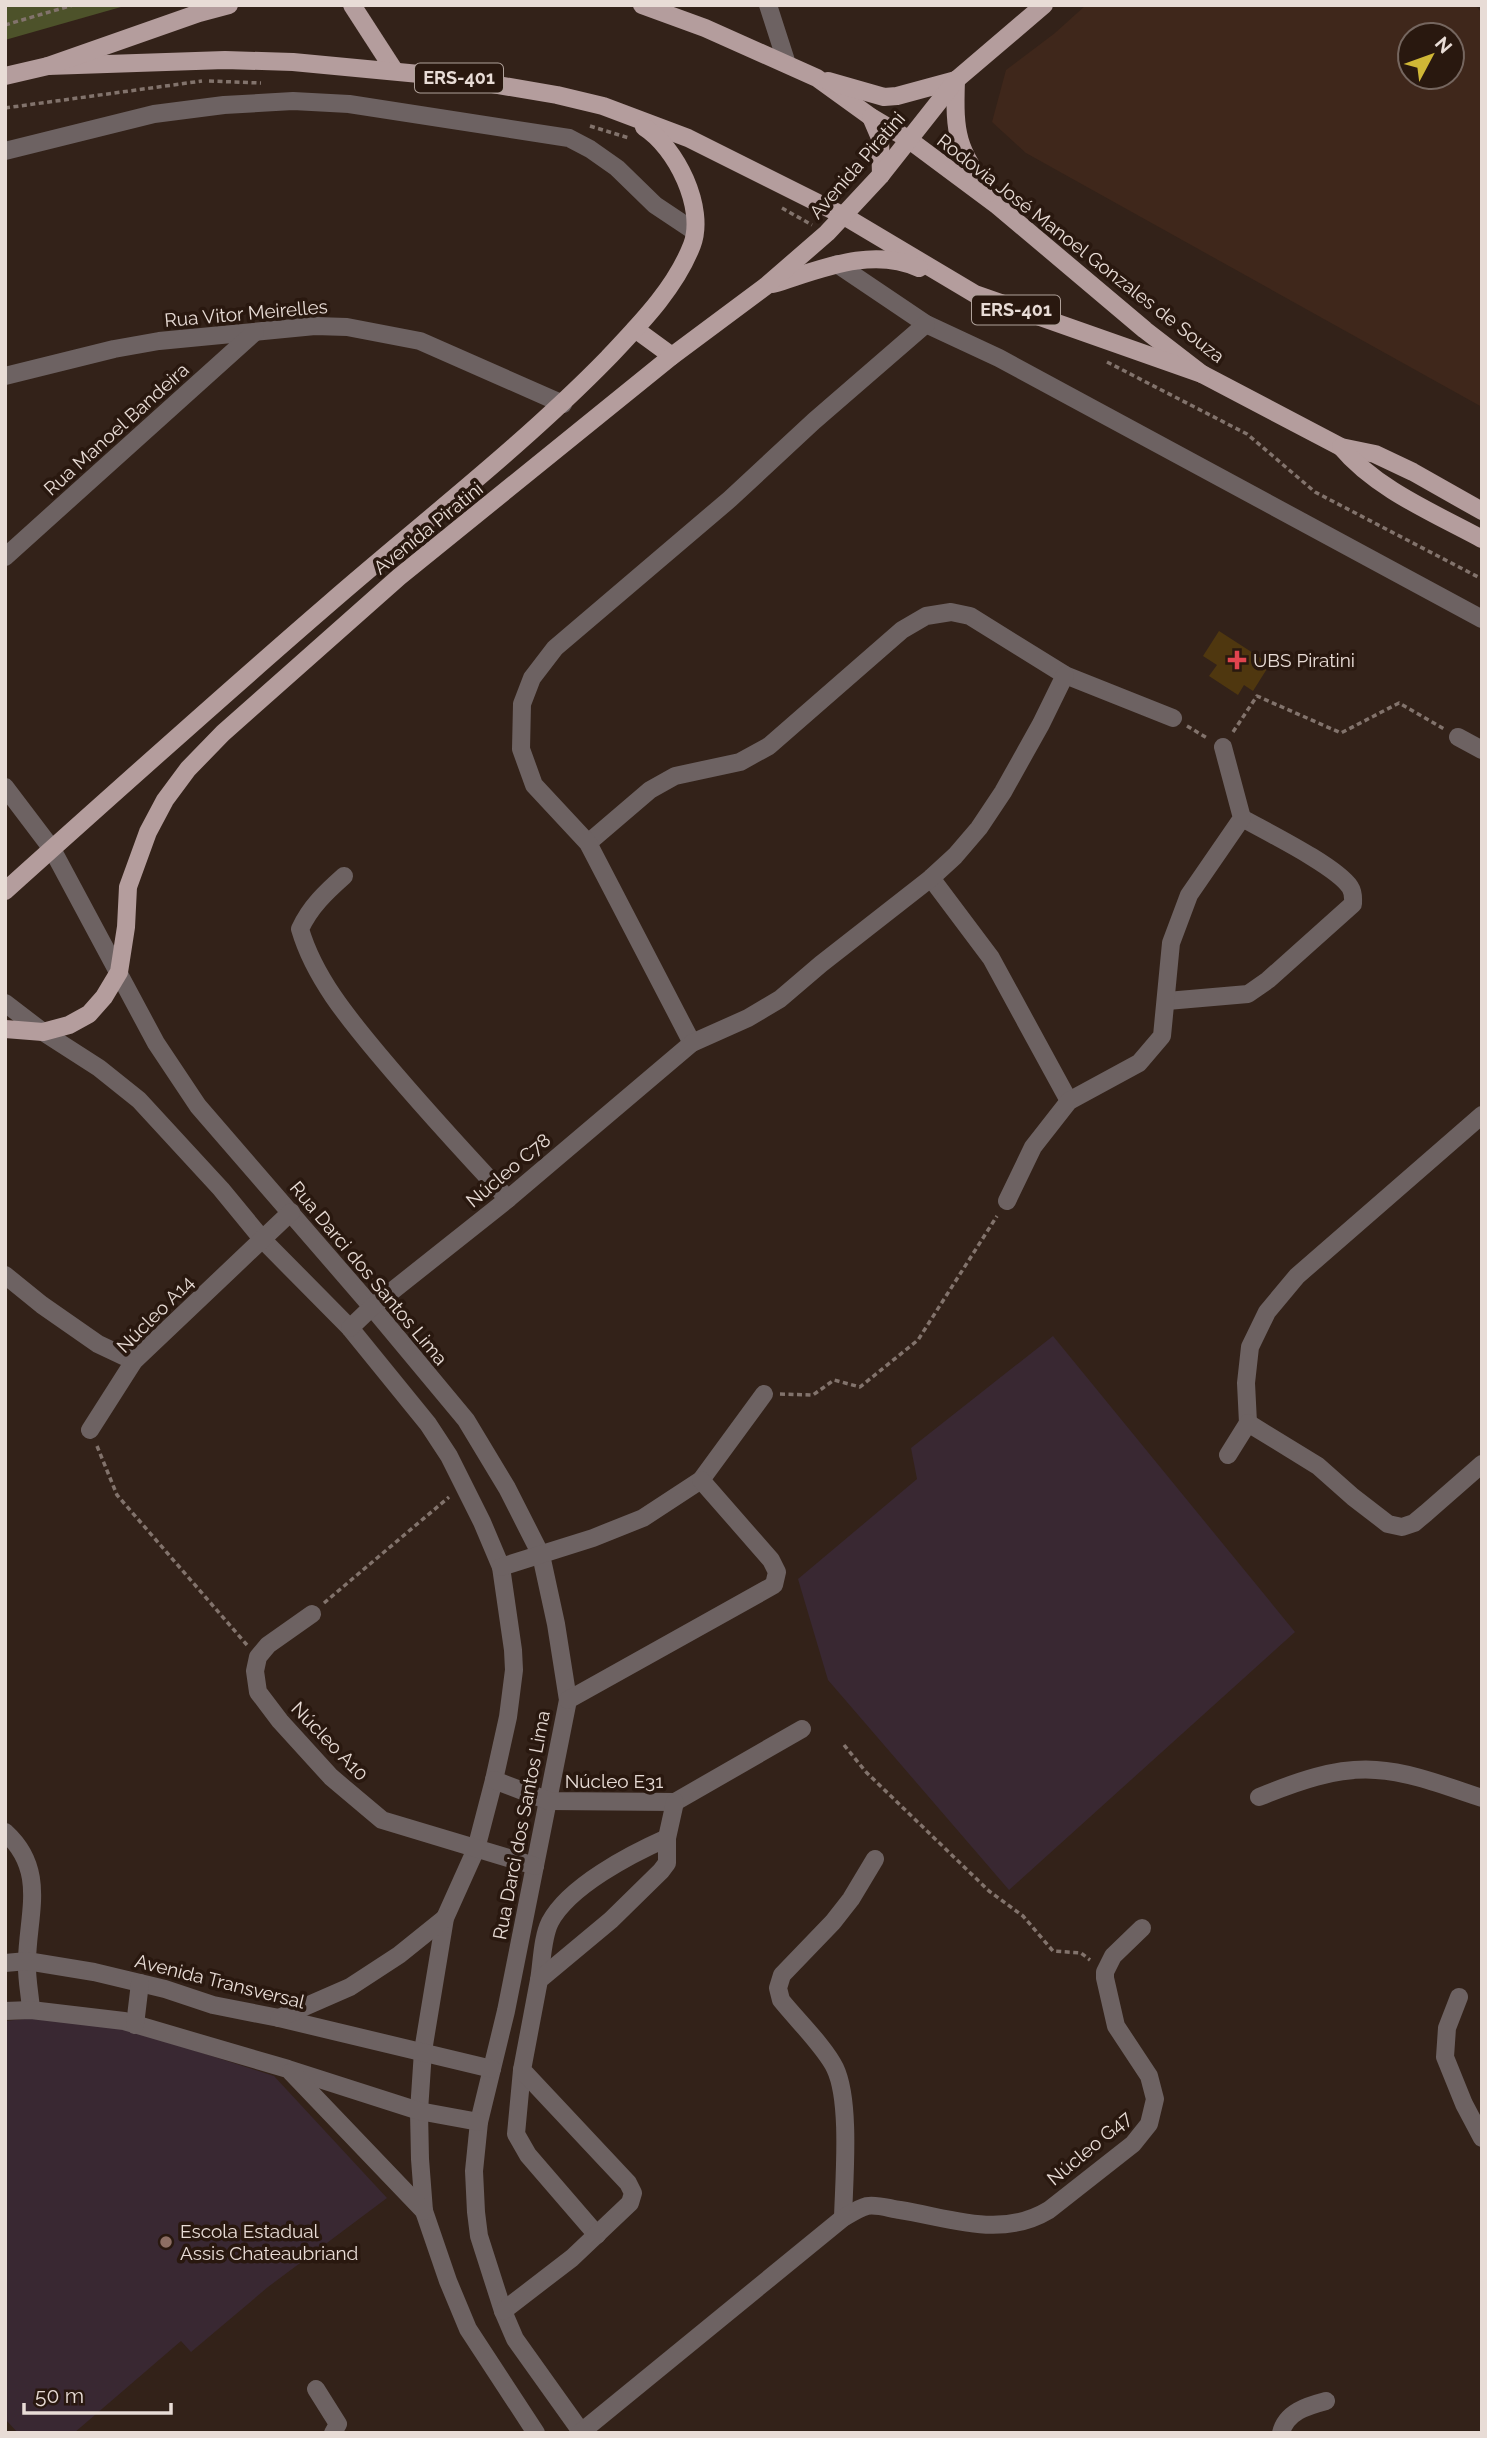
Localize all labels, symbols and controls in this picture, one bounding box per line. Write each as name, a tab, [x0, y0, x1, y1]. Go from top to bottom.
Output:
north arrow	[1396, 21, 1466, 91]
text: N	[1431, 32, 1457, 58]
road number: ERS-401	[415, 64, 503, 92]
street label: Avenida Piratini	[805, 107, 909, 223]
street label: Rodovia José Manoel Gonzales de Souza	[933, 129, 1229, 367]
street label: Rua Vitor Meirelles	[164, 295, 328, 331]
road number: ERS-401	[972, 296, 1060, 324]
street label: Rua Manoel Bandeira	[39, 358, 193, 500]
street label: Avenida Piratini	[369, 477, 487, 579]
place label: UBS Piratini	[1253, 649, 1355, 671]
marker: UBS Piratini	[1227, 650, 1247, 670]
street label: Núcleo C78	[461, 1128, 555, 1212]
street label: Rua Darci dos Santos Lima	[286, 1177, 452, 1369]
street label: Núcleo A14	[112, 1271, 198, 1357]
street label: Núcleo A10	[287, 1697, 373, 1785]
street label: Rua Darci dos Santos Lima	[488, 1709, 554, 1941]
street label: Núcleo E31	[565, 1770, 663, 1792]
street label: Avenida Transversal	[133, 1949, 308, 2013]
street label: Núcleo G47	[1043, 2107, 1135, 2189]
place label: Escola Estadual Assis Chateaubriand	[180, 2220, 358, 2264]
marker: Escola Estadual Assis Chateaubriand	[158, 2234, 174, 2250]
scale bar	[24, 2372, 172, 2416]
text: 50 m	[35, 2383, 84, 2408]

